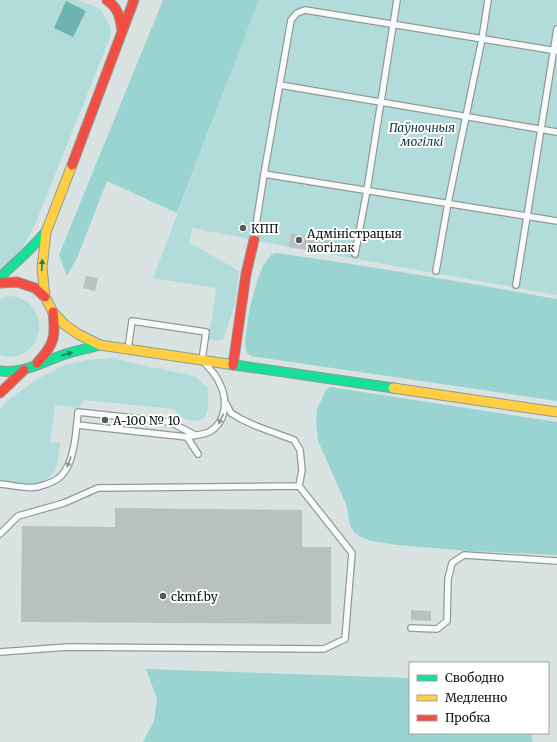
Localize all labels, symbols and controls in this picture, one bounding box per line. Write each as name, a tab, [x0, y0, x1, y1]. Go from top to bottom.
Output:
park label: Паўночныя могілкі	[389, 120, 455, 149]
place label: КПП	[251, 221, 279, 236]
marker: КПП	[238, 223, 248, 233]
place label: Адміністрацыя могілак	[306, 226, 402, 255]
marker: Адміністрацыя могілак	[294, 235, 304, 245]
one-way arrow	[39, 259, 46, 271]
one-way arrow	[62, 351, 74, 357]
place label: А-100 № 10	[112, 413, 181, 428]
one-way arrow	[218, 413, 224, 425]
marker: А-100 № 10	[100, 415, 110, 425]
one-way arrow	[65, 457, 71, 469]
place label: ckmf.by	[171, 589, 218, 604]
marker: ckmf.by	[158, 591, 168, 601]
legend	[409, 662, 549, 734]
text: Свободно	[445, 670, 504, 685]
text: Медленно	[445, 690, 507, 705]
text: Пробка	[445, 710, 491, 725]

